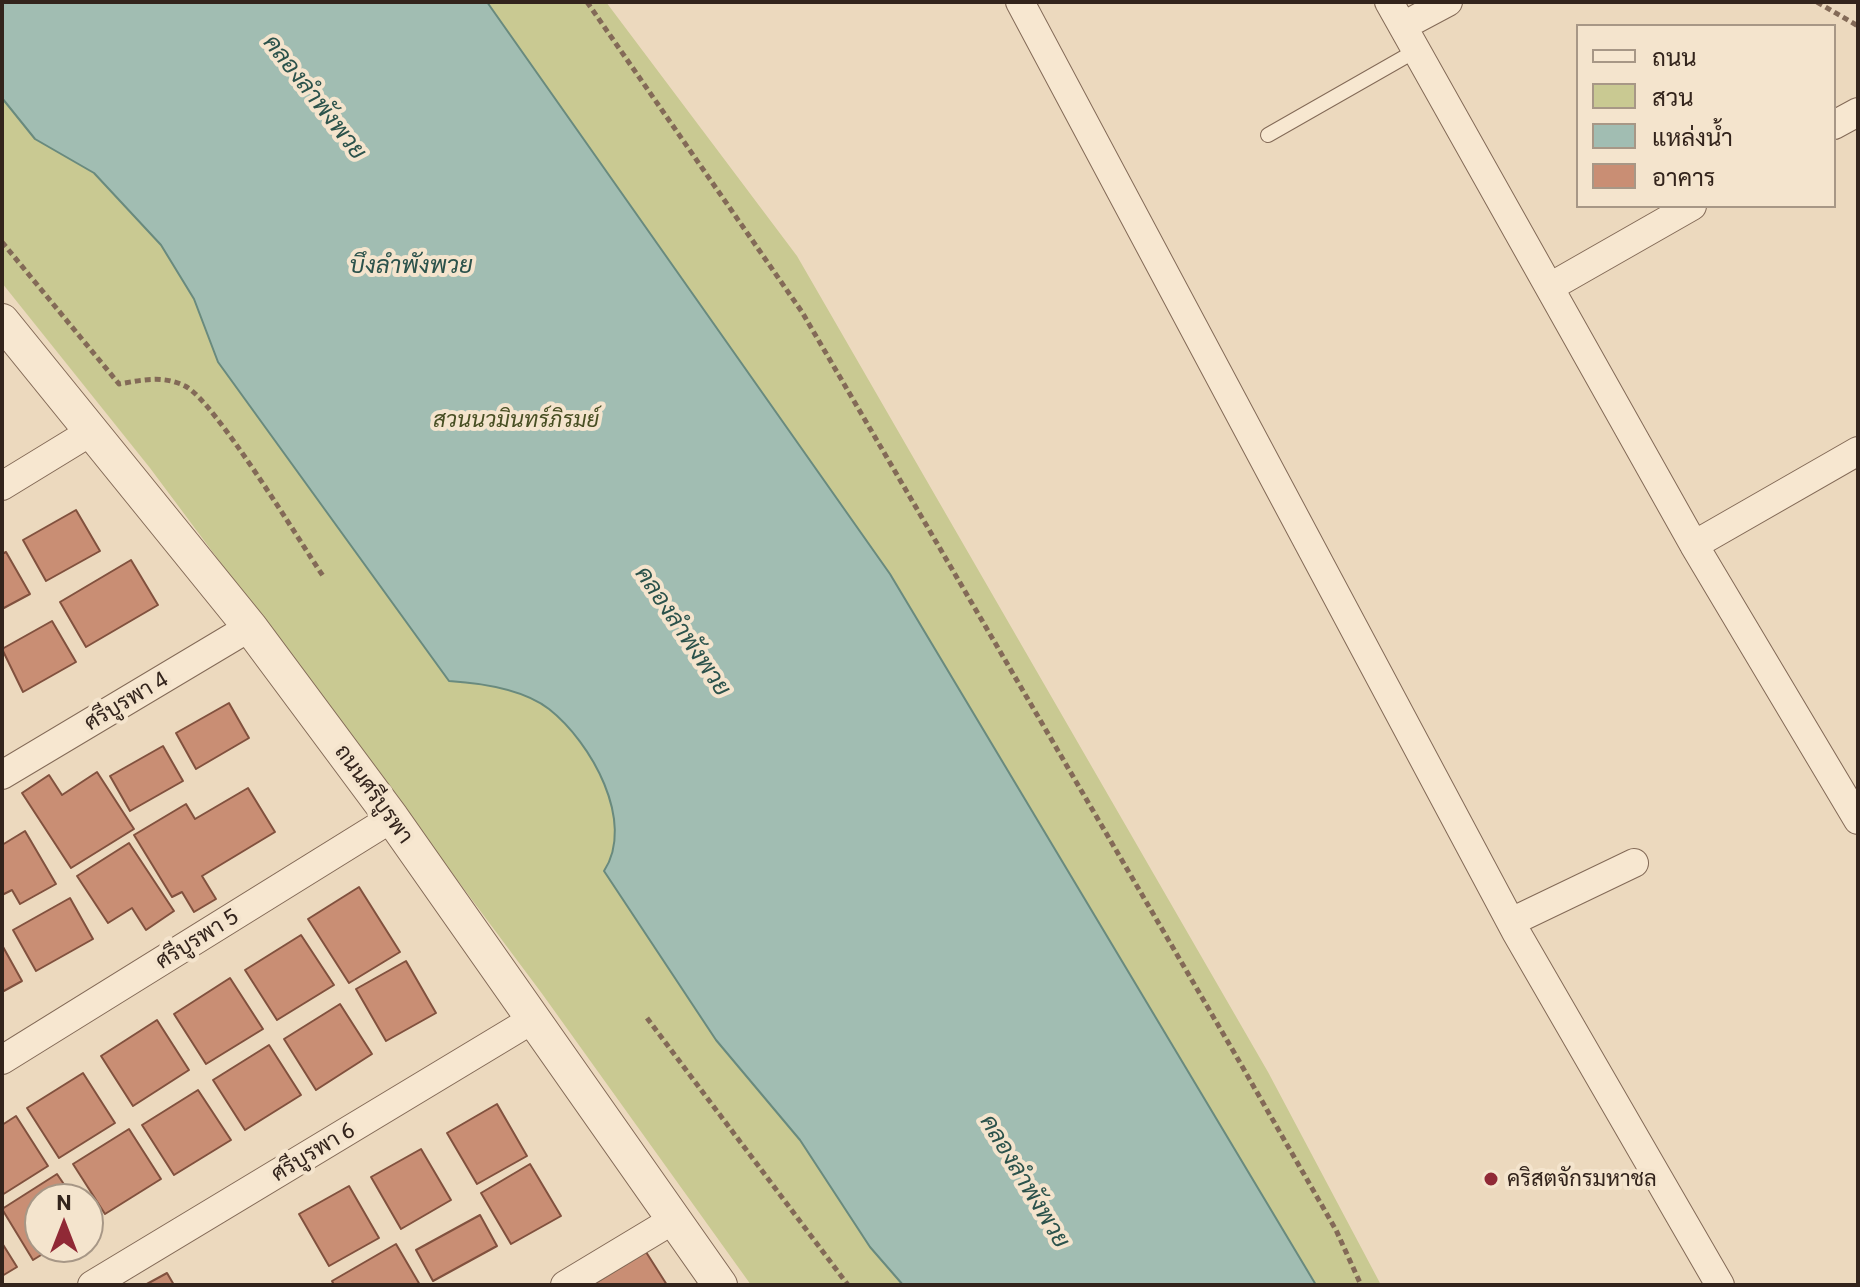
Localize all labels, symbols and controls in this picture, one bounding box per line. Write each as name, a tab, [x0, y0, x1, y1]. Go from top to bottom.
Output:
legend	[1576, 24, 1836, 208]
water label: คลองลำพังพวย	[257, 29, 373, 165]
text: ถนน	[1652, 40, 1697, 72]
text: สวน	[1652, 80, 1694, 112]
text: แหล่งน้ำ	[1652, 120, 1733, 152]
text: อาคาร	[1652, 160, 1715, 192]
water label: บึงลำพังพวย	[349, 251, 473, 279]
park label: สวนนวมินทร์ภิรมย์	[433, 407, 599, 433]
water label: คลองลำพังพวย	[629, 561, 737, 701]
street label: ศรีบูรพา 4	[79, 666, 173, 736]
street label: ถนนศรีบูรพา	[329, 739, 419, 849]
street label: ศรีบูรพา 5	[151, 903, 243, 975]
water label: คลองลำพังพวย	[974, 1109, 1076, 1253]
street label: ศรีบูรพา 6	[266, 1117, 360, 1187]
place label: คริสตจักรมหาชล	[1507, 1166, 1657, 1192]
marker: คริสตจักรมหาชล	[1482, 1170, 1500, 1188]
north arrow	[24, 1183, 104, 1263]
text: N	[56, 1187, 72, 1215]

